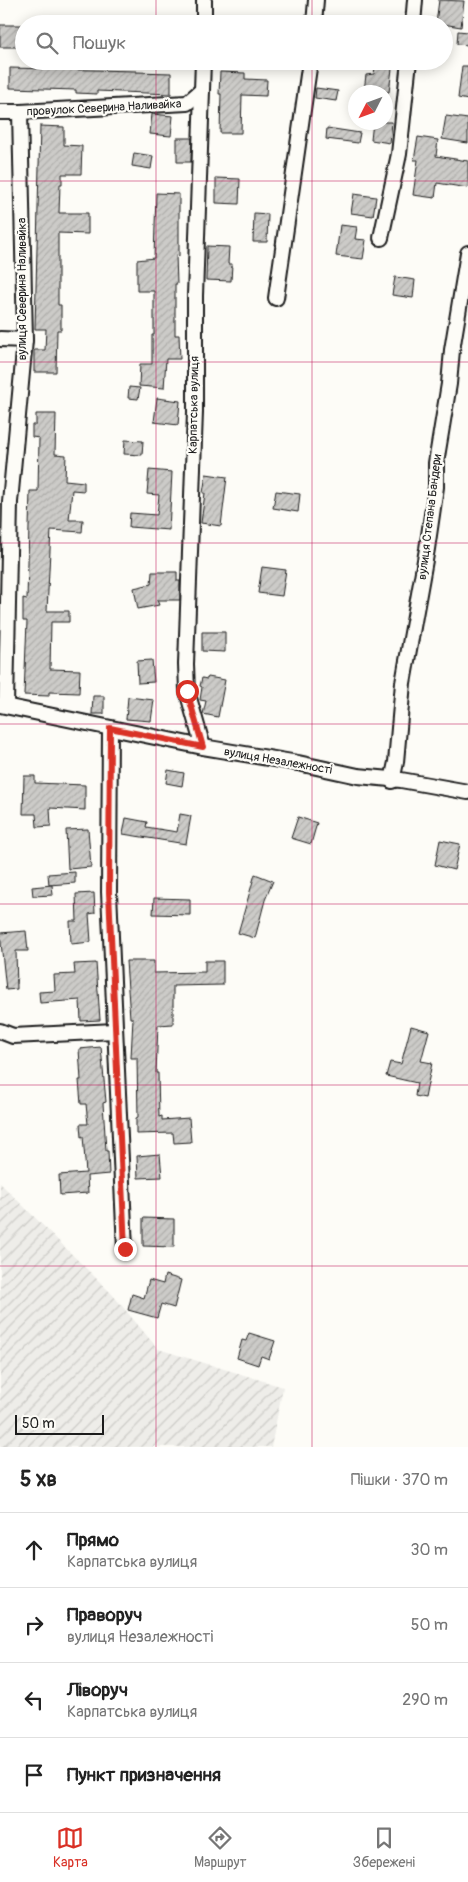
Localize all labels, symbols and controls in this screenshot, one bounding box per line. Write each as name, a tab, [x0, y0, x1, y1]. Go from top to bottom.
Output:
search box	[15, 15, 453, 70]
icon: search	[33, 29, 61, 57]
text: Пошук	[73, 31, 126, 55]
north arrow	[348, 85, 393, 130]
street label: провулок Северина Наливайка	[26, 96, 182, 120]
street label: вулиця Северина Наливайка	[15, 217, 30, 360]
street label: Карпатська вулиця	[186, 356, 202, 454]
street label: вулиця Степана Бандери	[415, 453, 445, 581]
route start	[176, 680, 199, 703]
street label: вулиця Незалежності	[223, 744, 333, 778]
route end	[114, 1238, 137, 1261]
scale bar	[15, 1412, 104, 1435]
text: 50 m	[22, 1415, 55, 1432]
text: 5 хв	[20, 1466, 57, 1493]
text: Пішки · 370 m	[351, 1470, 448, 1490]
text: Прямо	[67, 1528, 119, 1552]
icon: ahead	[20, 1536, 48, 1564]
text: 30 m	[410, 1540, 448, 1560]
text: Карпатська вулиця	[67, 1552, 197, 1572]
text: Праворуч	[67, 1603, 142, 1627]
icon: right	[20, 1611, 48, 1639]
text: 50 m	[411, 1615, 448, 1635]
text: вулиця Незалежності	[67, 1627, 213, 1647]
text: Ліворуч	[67, 1678, 128, 1702]
icon: left	[20, 1686, 48, 1714]
text: 290 m	[402, 1690, 448, 1710]
text: Карпатська вулиця	[67, 1702, 197, 1722]
icon: arrive	[20, 1761, 48, 1789]
text: Пункт призначення	[67, 1763, 221, 1787]
tab: Карта	[53, 1824, 88, 1871]
tab: Маршрут	[194, 1824, 247, 1871]
tab: Збережені	[353, 1824, 415, 1871]

